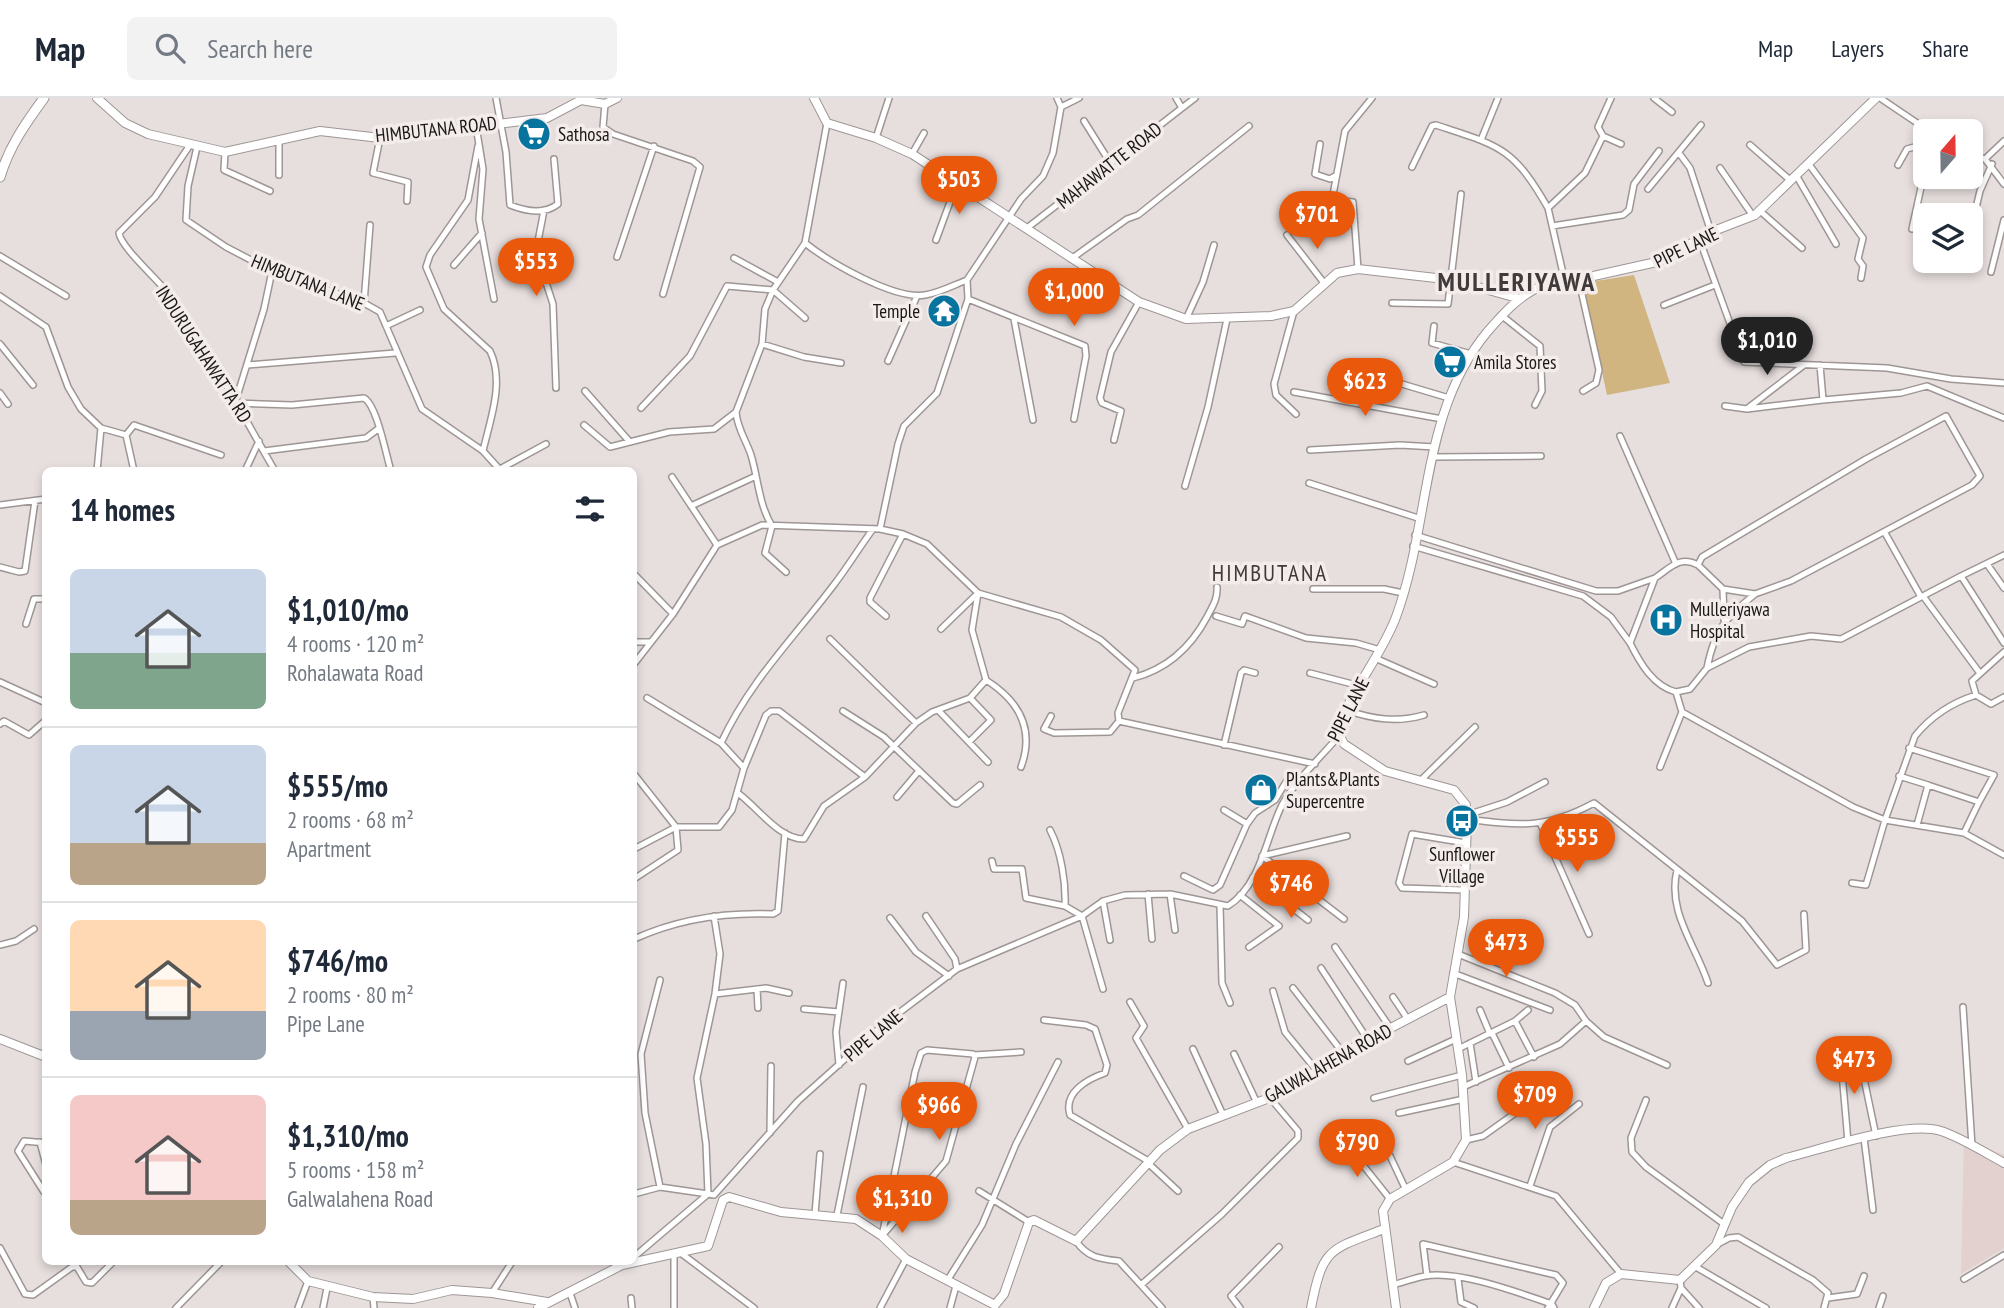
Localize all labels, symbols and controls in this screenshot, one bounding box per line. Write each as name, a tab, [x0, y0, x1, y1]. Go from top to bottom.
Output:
search box	[127, 17, 617, 80]
text: Map	[35, 27, 85, 70]
icon: search	[151, 29, 189, 67]
text: Search here	[207, 32, 313, 65]
text: Map	[1758, 33, 1793, 64]
text: Layers	[1831, 33, 1884, 64]
text: Share	[1922, 33, 1969, 64]
street label: HIMBUTANA ROAD	[374, 111, 498, 147]
supermarket icon: Sathosa	[515, 115, 553, 153]
street label: MAHAWATTE ROAD	[1052, 116, 1167, 214]
north arrow	[1913, 119, 1983, 189]
map controls	[1913, 119, 1983, 273]
place label: Sathosa	[558, 122, 610, 146]
pin: $503	[918, 156, 1000, 216]
text: $503	[937, 164, 981, 193]
pin: $701	[1276, 192, 1358, 251]
text: $701	[1295, 199, 1339, 228]
button: layers	[1913, 203, 1983, 273]
street label: PIPE LANE	[1650, 221, 1722, 273]
pin: $553	[495, 238, 577, 298]
text: $553	[514, 246, 558, 275]
street label: HIMBUTANA LANE	[248, 248, 368, 316]
district label: MULLERIYAWA	[1438, 265, 1596, 298]
pin: $1,000	[1017, 268, 1131, 328]
text: $1,000	[1044, 276, 1104, 305]
street label: INDURUGAHAWATTA RD	[151, 281, 257, 427]
temple icon: Temple	[925, 292, 963, 330]
place label: Temple	[873, 299, 920, 323]
pin: $1,010	[1710, 317, 1824, 377]
text: $1,010	[1737, 325, 1797, 354]
supermarket icon: Amila Stores	[1431, 343, 1469, 381]
place label: Amila Stores	[1474, 350, 1556, 374]
pin: $623	[1324, 358, 1406, 418]
text: $623	[1343, 366, 1387, 395]
text: 14 homes	[70, 490, 175, 529]
icon: filters	[571, 490, 609, 528]
district label: HIMBUTANA	[1212, 558, 1328, 587]
text: $1,010/mo	[287, 590, 409, 629]
icon: home	[126, 597, 210, 681]
place label: Mulleriyawa Hospital	[1690, 597, 1770, 643]
hospital icon: Mulleriyawa Hospital	[1647, 601, 1685, 639]
text: 4 rooms · 120 m²	[287, 629, 424, 658]
text: Rohalawata Road	[287, 658, 423, 687]
street label: PIPE LANE	[1322, 673, 1374, 745]
text: $555/mo	[287, 766, 388, 805]
place label: Plants&Plants Supercentre	[1286, 767, 1380, 813]
shop icon: Plants&Plants Supercentre	[1242, 771, 1280, 809]
icon: home	[126, 773, 210, 857]
bus stop icon: Sunflower Village	[1443, 802, 1481, 840]
text: 2 rooms · 68 m²	[287, 805, 414, 834]
pin: $555	[1536, 814, 1618, 874]
text: $555	[1555, 822, 1599, 851]
text: Apartment	[287, 834, 371, 863]
place label: Sunflower Village	[1429, 842, 1496, 888]
pin: $746	[1250, 860, 1332, 920]
text: $746	[1269, 868, 1313, 897]
pin: $473	[1465, 920, 1547, 979]
text: $473	[1484, 927, 1528, 956]
text: $746/mo	[287, 941, 388, 980]
icon: home	[126, 948, 210, 1032]
text: 2 rooms · 80 m²	[287, 980, 414, 1009]
street label: PIPE LANE	[839, 1004, 907, 1066]
text: Pipe Lane	[287, 1009, 365, 1038]
street label: GALWALAHENA ROAD	[1260, 1018, 1396, 1108]
pin: $473	[1813, 1037, 1895, 1096]
text: $473	[1832, 1044, 1876, 1073]
pin: $709	[1494, 1072, 1576, 1131]
text: $709	[1513, 1079, 1557, 1108]
pin: $966	[898, 1082, 980, 1142]
text: $966	[917, 1090, 961, 1119]
text: $1,310/mo	[287, 1116, 409, 1155]
pin: $790	[1316, 1119, 1398, 1179]
icon: home	[126, 1123, 210, 1207]
text: $790	[1335, 1127, 1379, 1156]
text: 5 rooms · 158 m²	[287, 1155, 424, 1184]
pin: $1,310	[845, 1176, 959, 1235]
text: $1,310	[872, 1183, 932, 1212]
text: Galwalahena Road	[287, 1184, 433, 1213]

